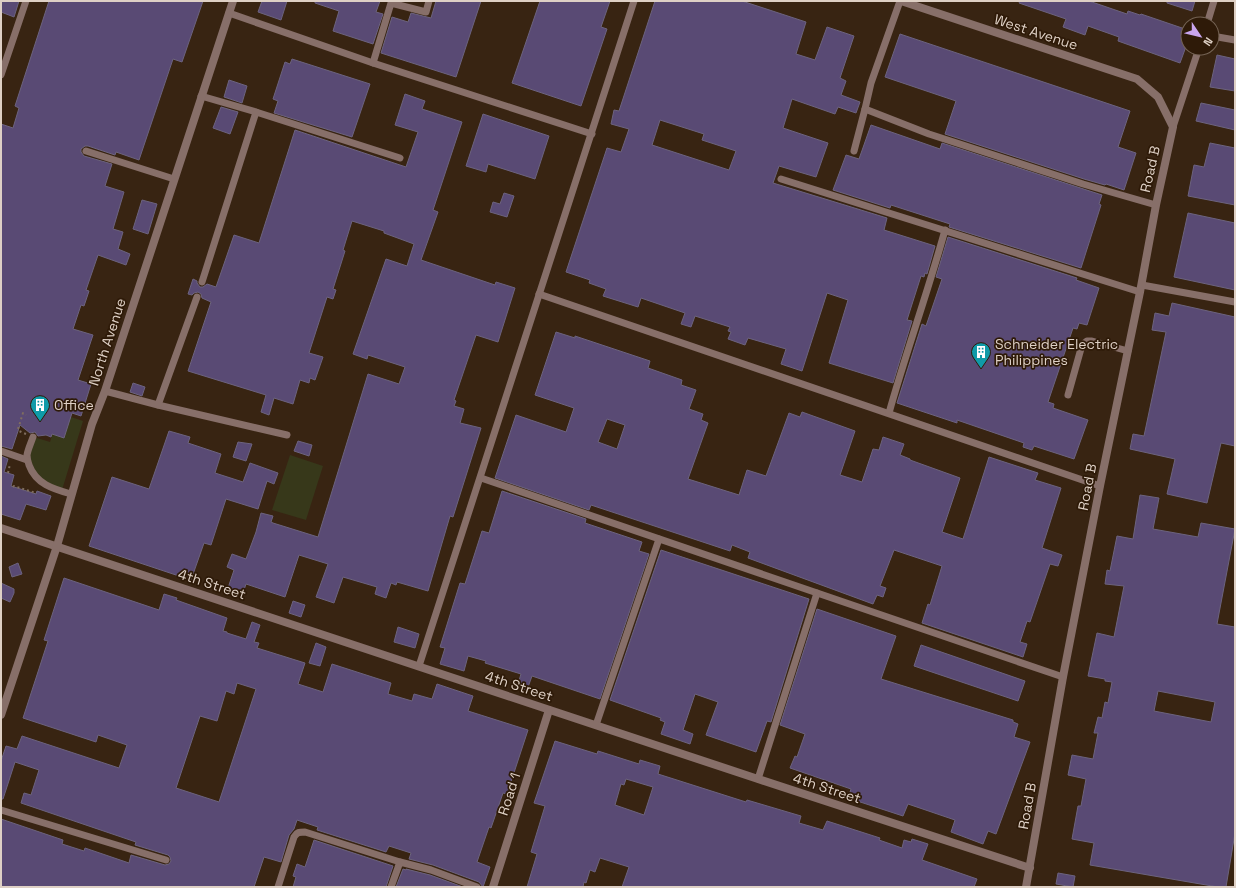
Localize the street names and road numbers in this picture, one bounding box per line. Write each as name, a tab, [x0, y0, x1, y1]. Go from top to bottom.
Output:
street label: West Avenue	[992, 10, 1080, 54]
street label: Road B	[1136, 144, 1164, 194]
street label: North Avenue	[84, 296, 130, 388]
street label: Road B	[1074, 462, 1100, 512]
street label: 4th Street	[176, 565, 248, 603]
street label: 4th Street	[483, 667, 555, 705]
street label: 4th Street	[791, 769, 863, 807]
street label: Road 1	[494, 770, 524, 818]
street label: Road B	[1014, 781, 1040, 831]

